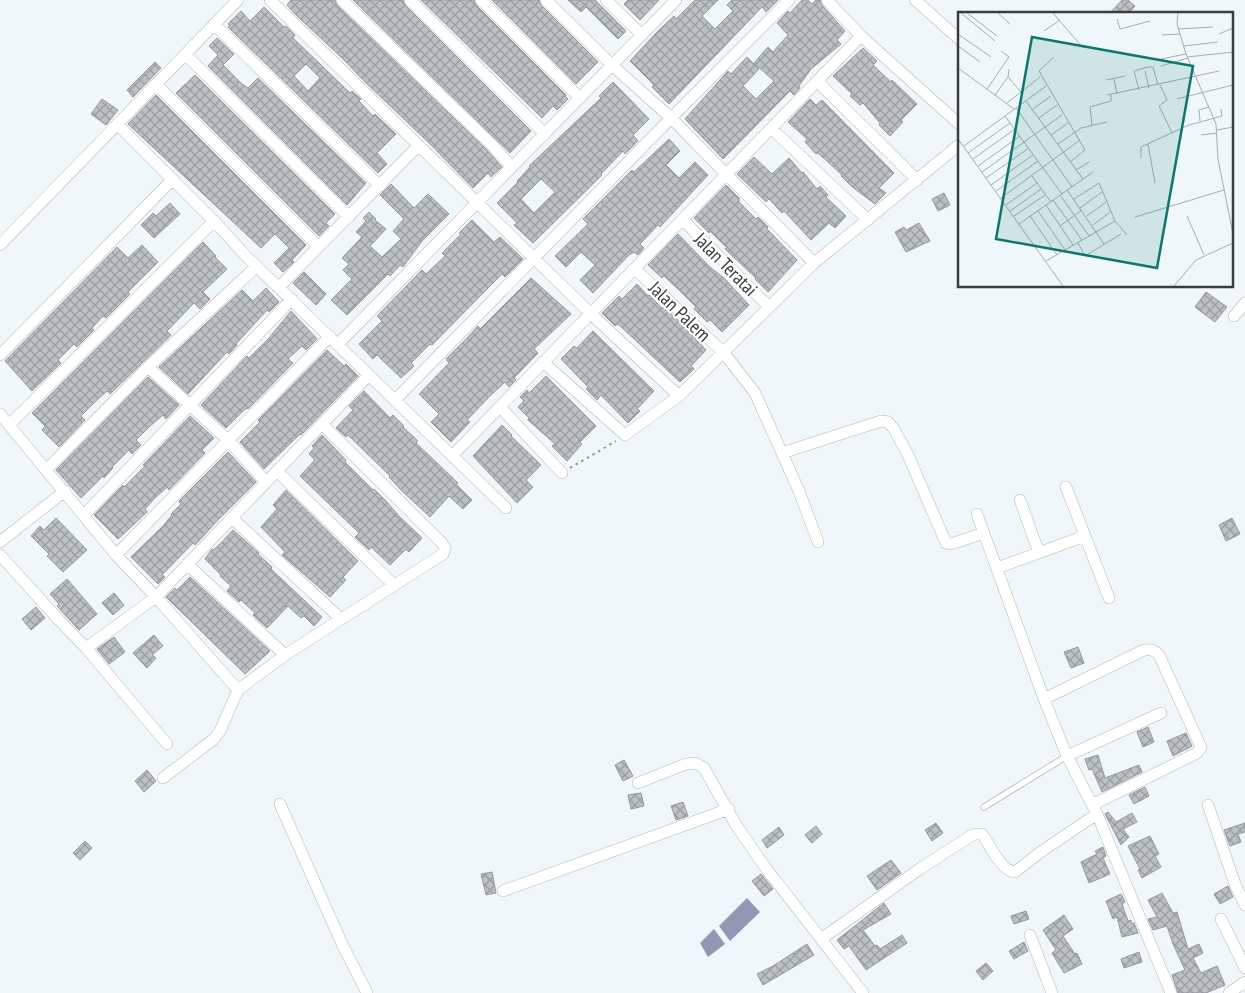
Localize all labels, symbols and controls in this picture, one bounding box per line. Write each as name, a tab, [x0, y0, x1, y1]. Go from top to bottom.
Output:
inset map	[958, 12, 1232, 288]
street label: Jalan Teratai	[688, 226, 763, 301]
street label: Jalan Palem	[643, 275, 716, 346]

